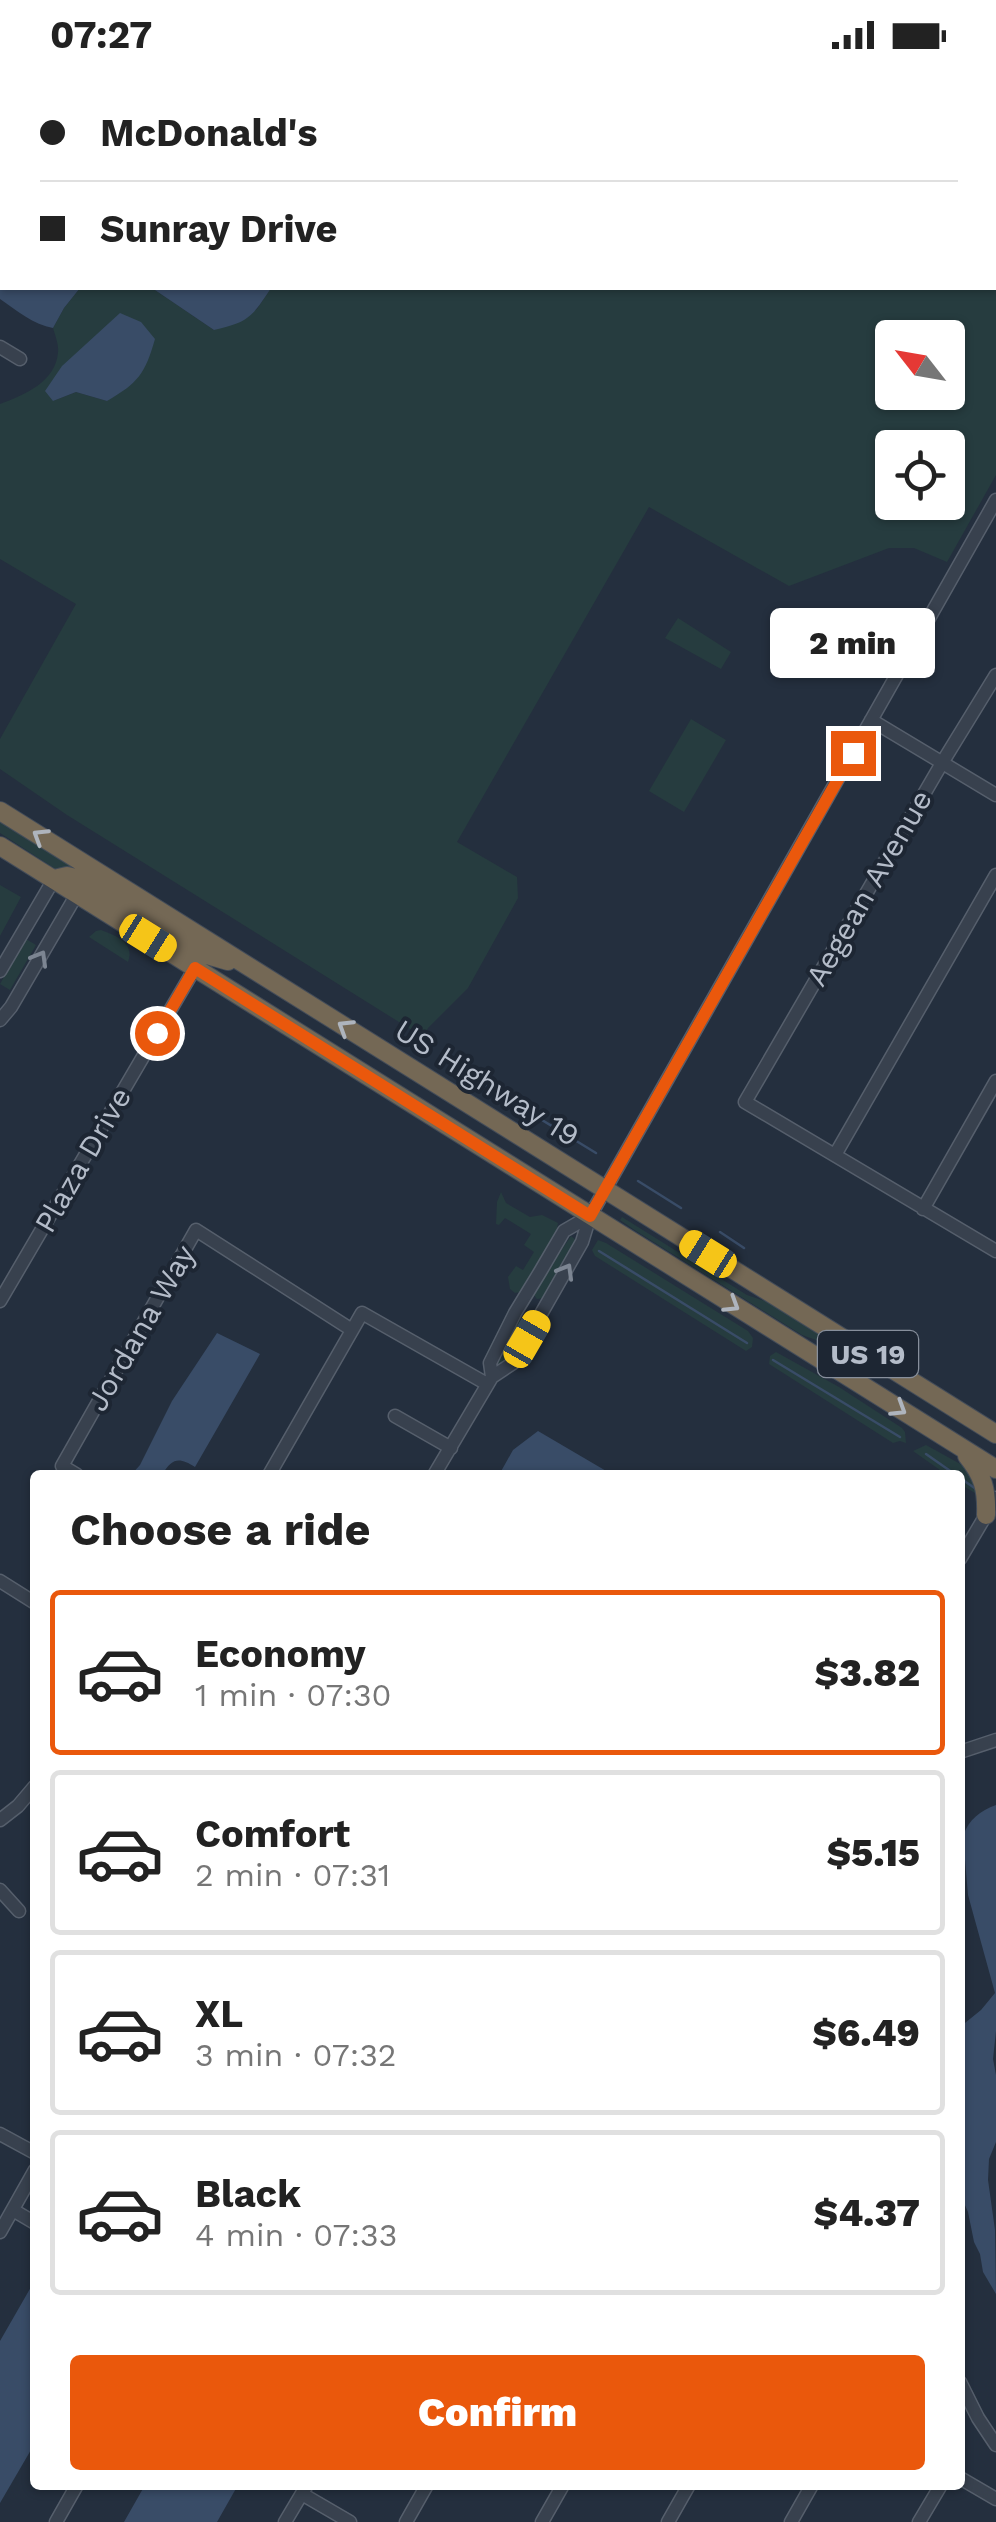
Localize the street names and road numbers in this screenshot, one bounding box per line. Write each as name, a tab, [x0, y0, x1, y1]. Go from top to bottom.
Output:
street label: Aegean Avenue	[798, 783, 939, 992]
street label: US Highway 19	[389, 1012, 586, 1153]
street label: Plaza Drive	[27, 1081, 138, 1238]
street label: Jordana Way	[79, 1238, 202, 1417]
road number: US 19	[818, 1331, 918, 1377]

